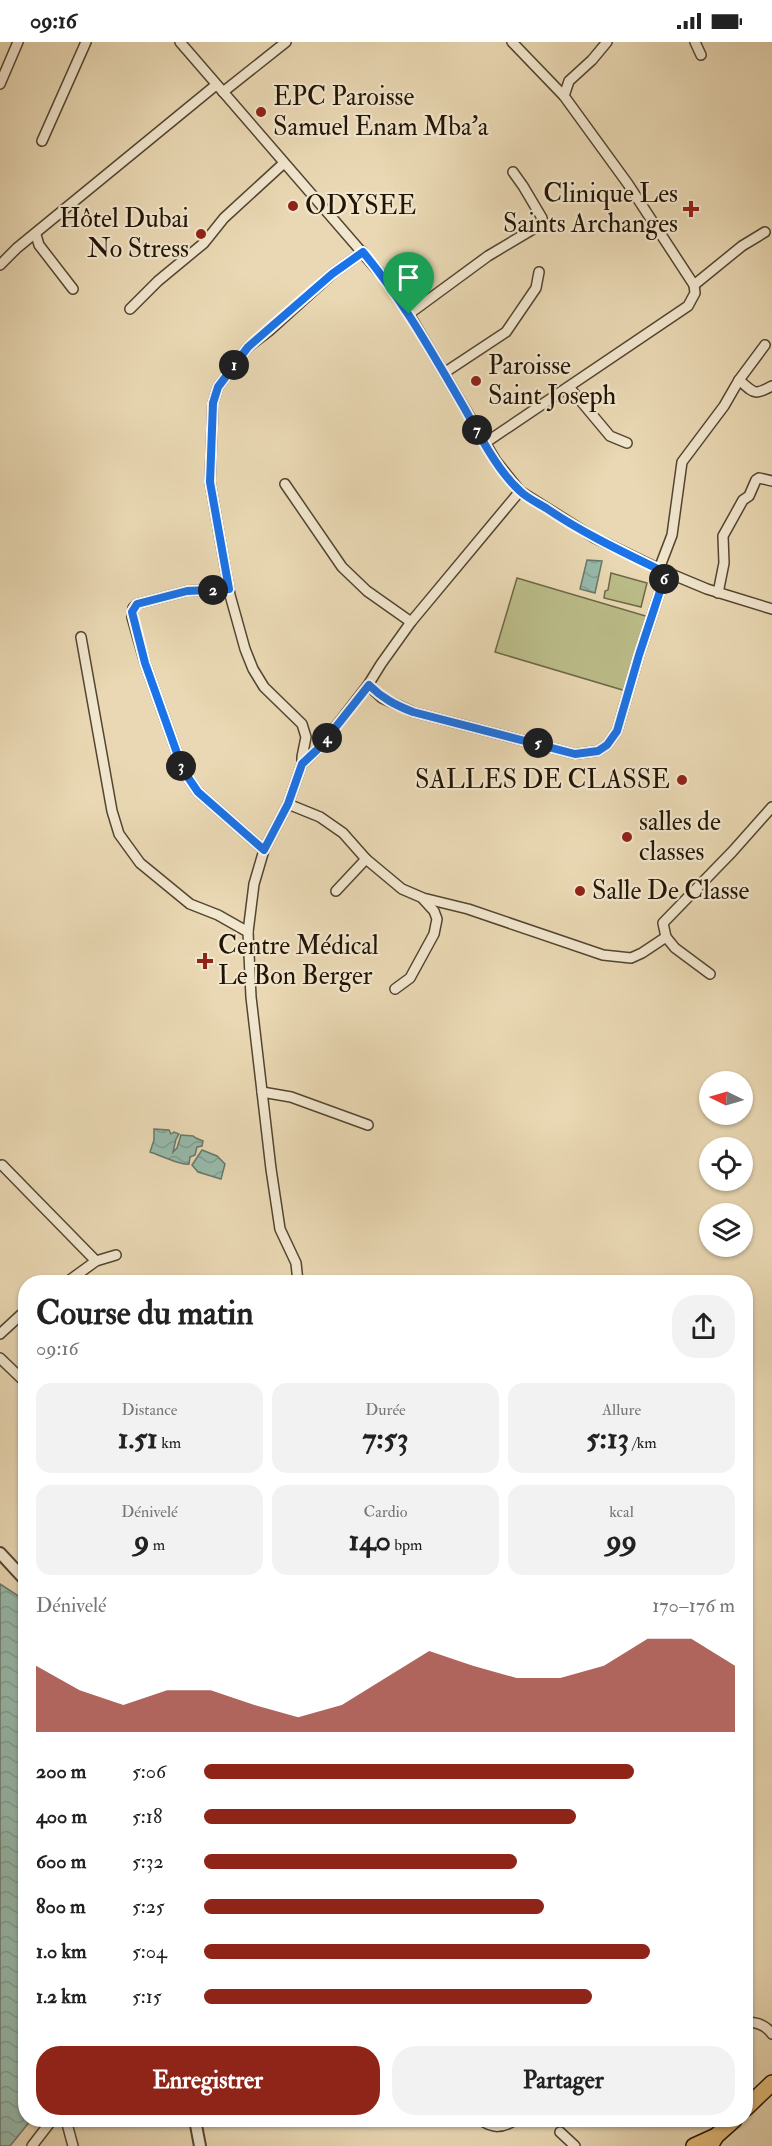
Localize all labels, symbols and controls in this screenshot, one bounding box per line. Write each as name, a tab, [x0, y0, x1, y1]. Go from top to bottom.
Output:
text: 09:16	[30, 7, 77, 35]
place label: EPC Paroisse Samuel Enam Mba’a	[273, 81, 489, 143]
marker: EPC Paroisse Samuel Enam Mba’a	[254, 105, 268, 119]
place label: Clinique Les Saints Archanges	[503, 178, 678, 240]
place label: ODYSEE	[305, 190, 416, 222]
marker: ODYSEE	[286, 199, 300, 213]
marker: Clinique Les Saints Archanges	[682, 200, 700, 218]
place label: Hôtel Dubai No Stress	[59, 203, 189, 265]
marker: Hôtel Dubai No Stress	[194, 227, 208, 241]
pin	[383, 252, 434, 314]
icon: arrive	[392, 261, 425, 294]
pin: 1	[219, 350, 249, 380]
place label: Paroisse Saint Joseph	[488, 350, 617, 413]
text: 1	[231, 355, 237, 375]
marker: Paroisse Saint Joseph	[469, 374, 483, 388]
pin: 7	[462, 415, 492, 445]
text: 7	[473, 420, 481, 440]
pin: 6	[649, 564, 679, 594]
text: 6	[660, 569, 668, 589]
pin: 2	[198, 575, 228, 605]
text: 2	[209, 580, 217, 600]
pin: 4	[312, 723, 342, 753]
text: 4	[323, 728, 331, 748]
pin: 5	[523, 728, 553, 758]
text: 5	[534, 733, 542, 753]
pin: 3	[166, 751, 196, 781]
text: 3	[178, 756, 184, 776]
place label: SALLES DE CLASSE	[415, 764, 670, 796]
marker: SALLES DE CLASSE	[675, 773, 689, 787]
place label: salles de classes	[639, 806, 721, 868]
marker: salles de classes	[620, 830, 634, 844]
place label: Salle De Classe	[592, 875, 749, 907]
marker: Salle De Classe	[573, 884, 587, 898]
place label: Centre Médical Le Bon Berger	[218, 930, 379, 992]
marker: Centre Médical Le Bon Berger	[196, 952, 214, 970]
north arrow	[699, 1071, 753, 1125]
map controls	[699, 1071, 753, 1257]
button: locate	[699, 1137, 753, 1191]
button: layers	[699, 1203, 753, 1257]
text: Course du matin	[36, 1293, 253, 1334]
button: share	[672, 1295, 735, 1358]
text: 09:16	[36, 1336, 79, 1361]
text: Distance	[122, 1400, 177, 1420]
text: Durée	[365, 1400, 406, 1420]
text: Allure	[602, 1400, 641, 1420]
text: 1.51	[118, 1420, 158, 1457]
text: 7:53	[363, 1420, 408, 1457]
text: 5:13	[586, 1420, 629, 1457]
text: km	[158, 1433, 181, 1453]
text: /km	[629, 1433, 657, 1453]
text: Dénivelé	[121, 1502, 178, 1522]
text: Cardio	[364, 1502, 407, 1522]
text: kcal	[609, 1502, 634, 1522]
text: 9	[134, 1522, 149, 1559]
text: 140	[349, 1522, 391, 1559]
text: 99	[606, 1522, 637, 1559]
text: m	[149, 1535, 165, 1555]
text: bpm	[391, 1535, 422, 1555]
text: Dénivelé	[36, 1593, 106, 1618]
text: 170–176 m	[652, 1593, 735, 1618]
text: 200 m	[36, 1759, 86, 1784]
text: 5:06	[132, 1759, 166, 1784]
text: 400 m	[36, 1804, 87, 1829]
text: 5:18	[132, 1804, 162, 1829]
text: 600 m	[36, 1849, 86, 1874]
text: 5:32	[132, 1849, 164, 1874]
text: 800 m	[36, 1894, 86, 1919]
text: 5:25	[132, 1894, 165, 1919]
text: 1.0 km	[36, 1939, 87, 1964]
text: 5:04	[132, 1939, 167, 1964]
text: 1.2 km	[36, 1984, 86, 2009]
text: 5:15	[132, 1984, 162, 2009]
button: Enregistrer	[36, 2046, 380, 2115]
button: Partager	[392, 2046, 735, 2115]

